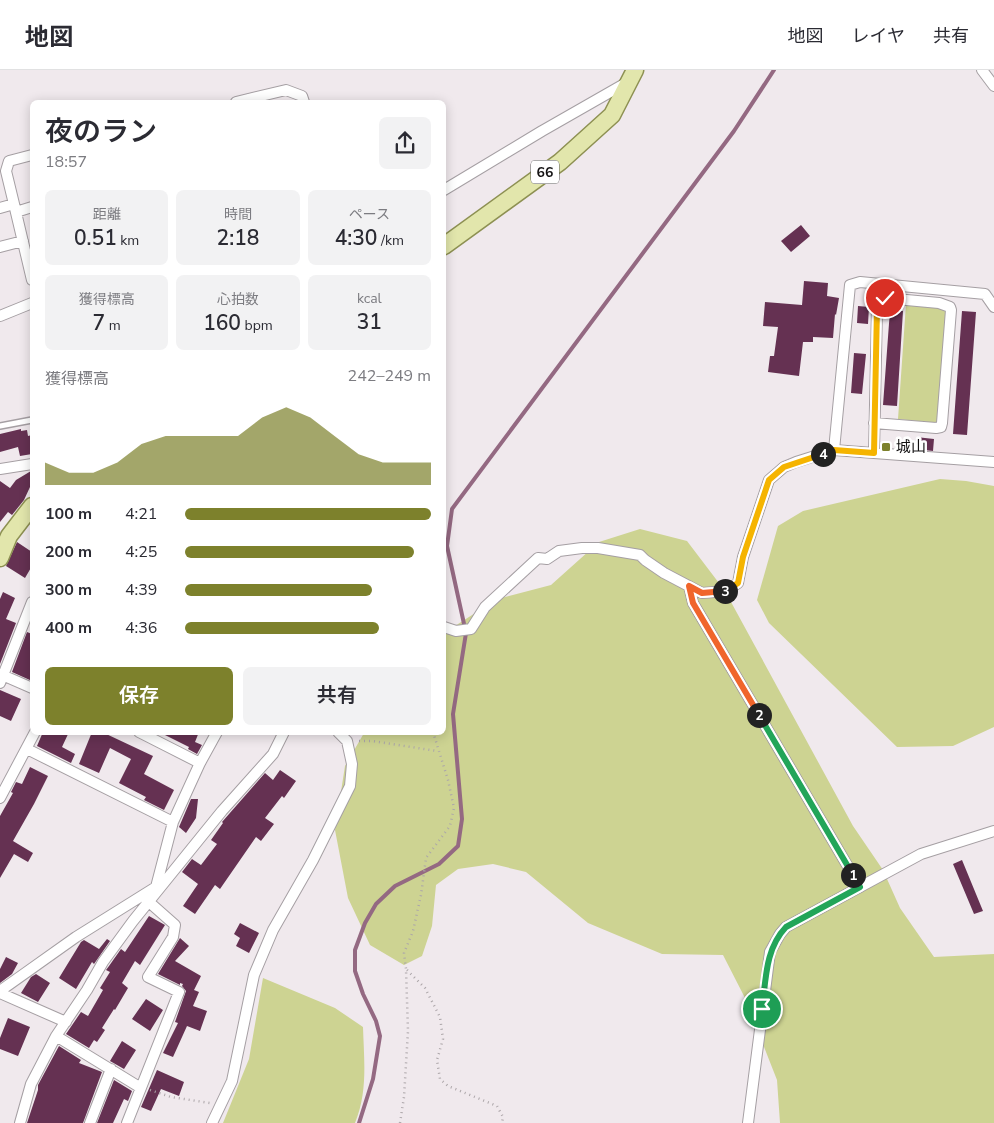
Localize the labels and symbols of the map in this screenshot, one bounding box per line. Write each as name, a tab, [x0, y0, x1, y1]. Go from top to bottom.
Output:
road number: 66	[531, 160, 559, 184]
pin	[864, 277, 906, 319]
place label: 城山	[896, 437, 926, 457]
marker: 城山	[880, 441, 892, 453]
pin: 4	[810, 442, 836, 466]
pin: 3	[712, 578, 738, 604]
pin: 2	[746, 702, 772, 728]
pin: 1	[840, 862, 866, 888]
pin	[741, 988, 783, 1030]

